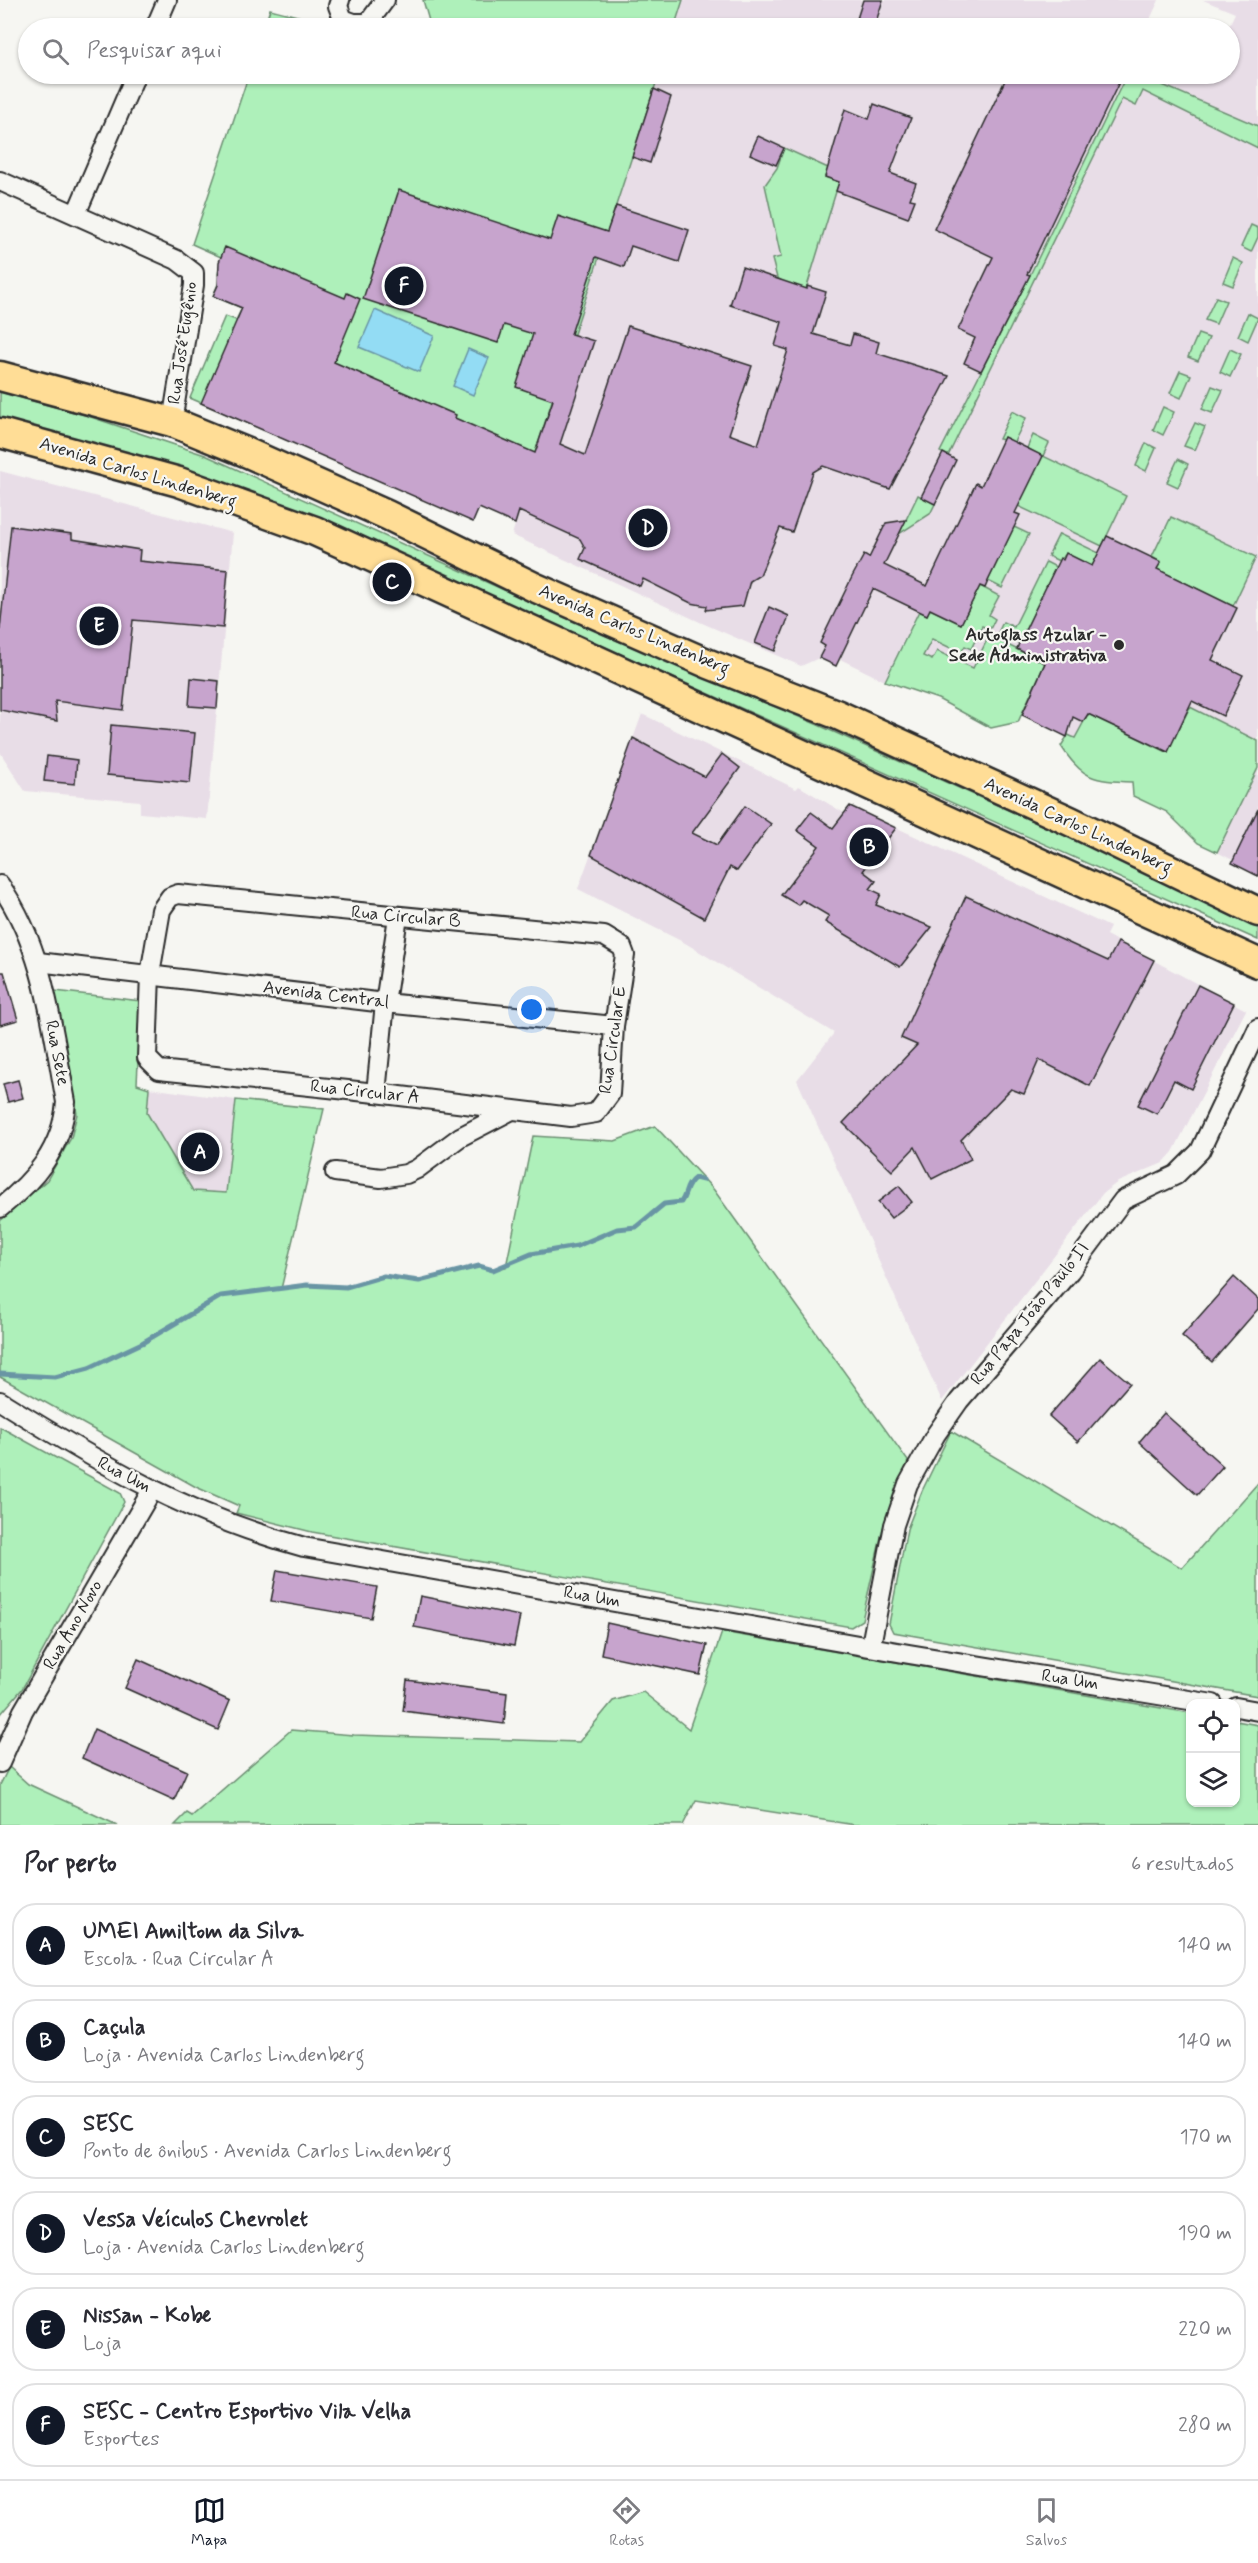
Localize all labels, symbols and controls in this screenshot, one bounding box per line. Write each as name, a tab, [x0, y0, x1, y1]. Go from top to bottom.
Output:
search box	[18, 18, 1240, 84]
icon: search	[39, 35, 72, 68]
text: Pesquisar aqui	[87, 37, 222, 65]
pin: F	[384, 264, 424, 308]
street label: Rua José Eugênio	[163, 280, 203, 406]
street label: Avenida Carlos Lindenberg	[36, 432, 240, 516]
pin: D	[628, 506, 668, 550]
pin: C	[372, 560, 412, 604]
street label: Avenida Carlos Lindenberg	[534, 579, 733, 683]
pin: E	[80, 604, 118, 648]
place label: Autoglass Azular - Sede Administrativa	[949, 623, 1107, 668]
marker: Autoglass Azular - Sede Administrativa	[1112, 638, 1126, 652]
street label: Avenida Carlos Lindenberg	[979, 772, 1176, 882]
pin: B	[850, 824, 888, 870]
street label: Rua Circular B	[350, 900, 462, 934]
street label: Avenida Central	[262, 975, 390, 1015]
street label: Rua Circular E	[594, 985, 632, 1095]
your location	[517, 995, 546, 1024]
street label: Rua Sete	[39, 1018, 75, 1088]
street label: Rua Circular A	[309, 1074, 421, 1110]
pin: A	[180, 1130, 220, 1174]
street label: Rua Papa João Paulo II	[965, 1238, 1095, 1390]
street label: Rua Um	[93, 1451, 155, 1499]
street label: Rua Ano Novo	[38, 1576, 108, 1674]
street label: Rua Um	[562, 1580, 622, 1614]
street label: Rua Um	[1040, 1664, 1100, 1696]
map controls	[1186, 1699, 1240, 1807]
button: locate	[1186, 1699, 1240, 1753]
button: layers	[1186, 1753, 1240, 1807]
text: Por perto	[24, 1847, 117, 1881]
text: 6 resultados	[1131, 1851, 1234, 1878]
text: UMEI Amiltom da Silva	[83, 1918, 304, 1946]
text: A	[39, 1932, 52, 1959]
text: 140 m	[1178, 1932, 1232, 1959]
text: Escola · Rua Circular A	[83, 1946, 274, 1973]
text: Caçula	[83, 2014, 146, 2042]
text: B	[39, 2028, 52, 2055]
text: 140 m	[1178, 2028, 1232, 2055]
text: Loja · Avenida Carlos Lindenberg	[83, 2042, 365, 2069]
text: SESC	[83, 2110, 133, 2138]
text: C	[38, 2124, 53, 2151]
text: 170 m	[1180, 2124, 1232, 2151]
text: Ponto de ônibus · Avenida Carlos Lindenberg	[83, 2138, 452, 2165]
text: Vessa Veículos Chevrolet	[83, 2206, 308, 2234]
text: D	[39, 2220, 52, 2247]
text: 190 m	[1178, 2220, 1232, 2247]
text: Loja · Avenida Carlos Lindenberg	[83, 2234, 365, 2261]
text: Nissan - Kobe	[83, 2302, 211, 2330]
text: E	[40, 2316, 51, 2343]
text: 220 m	[1178, 2316, 1232, 2343]
text: Loja	[83, 2330, 121, 2357]
text: SESC - Centro Esportivo Vila Velha	[83, 2398, 411, 2426]
text: F	[40, 2412, 51, 2439]
text: 280 m	[1178, 2412, 1232, 2439]
text: Esportes	[83, 2426, 159, 2453]
tab: Mapa	[191, 2494, 227, 2551]
tab: Rotas	[609, 2494, 644, 2551]
tab: Salvos	[1026, 2494, 1067, 2551]

